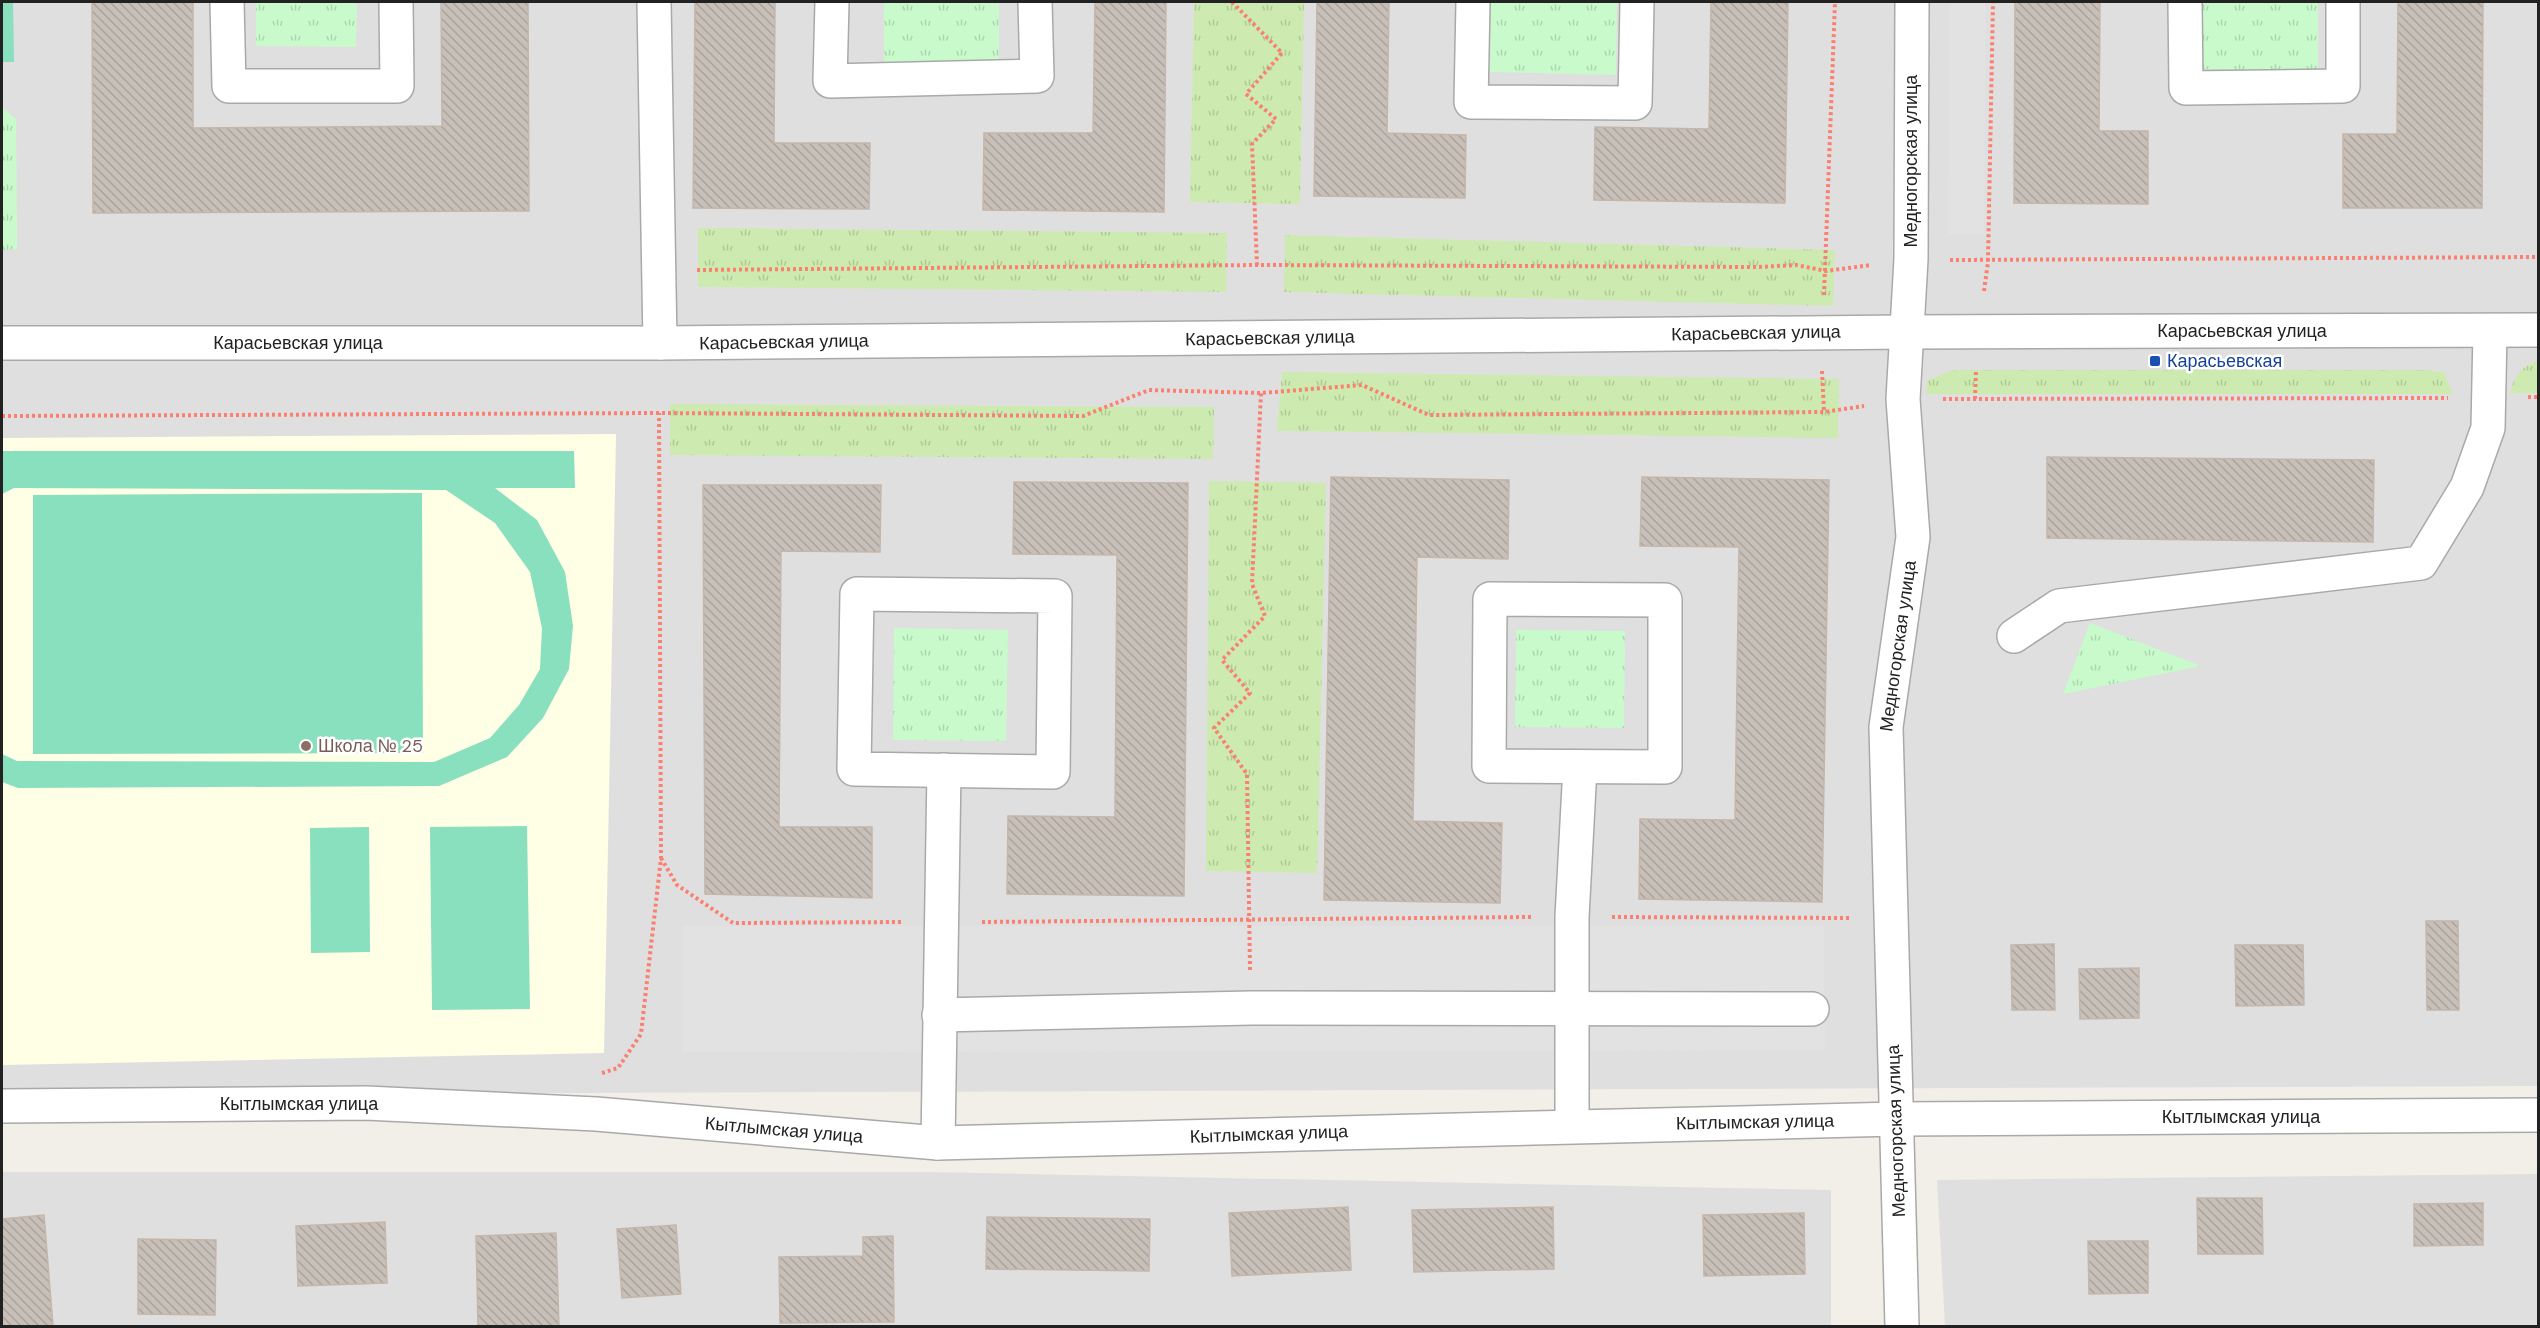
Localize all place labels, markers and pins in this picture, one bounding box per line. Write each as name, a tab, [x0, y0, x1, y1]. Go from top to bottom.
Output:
place label: Карасьевская	[2167, 349, 2282, 373]
marker: Карасьевская	[2148, 354, 2162, 368]
place label: Школа № 25	[318, 734, 423, 758]
marker: Школа № 25	[299, 739, 313, 753]

